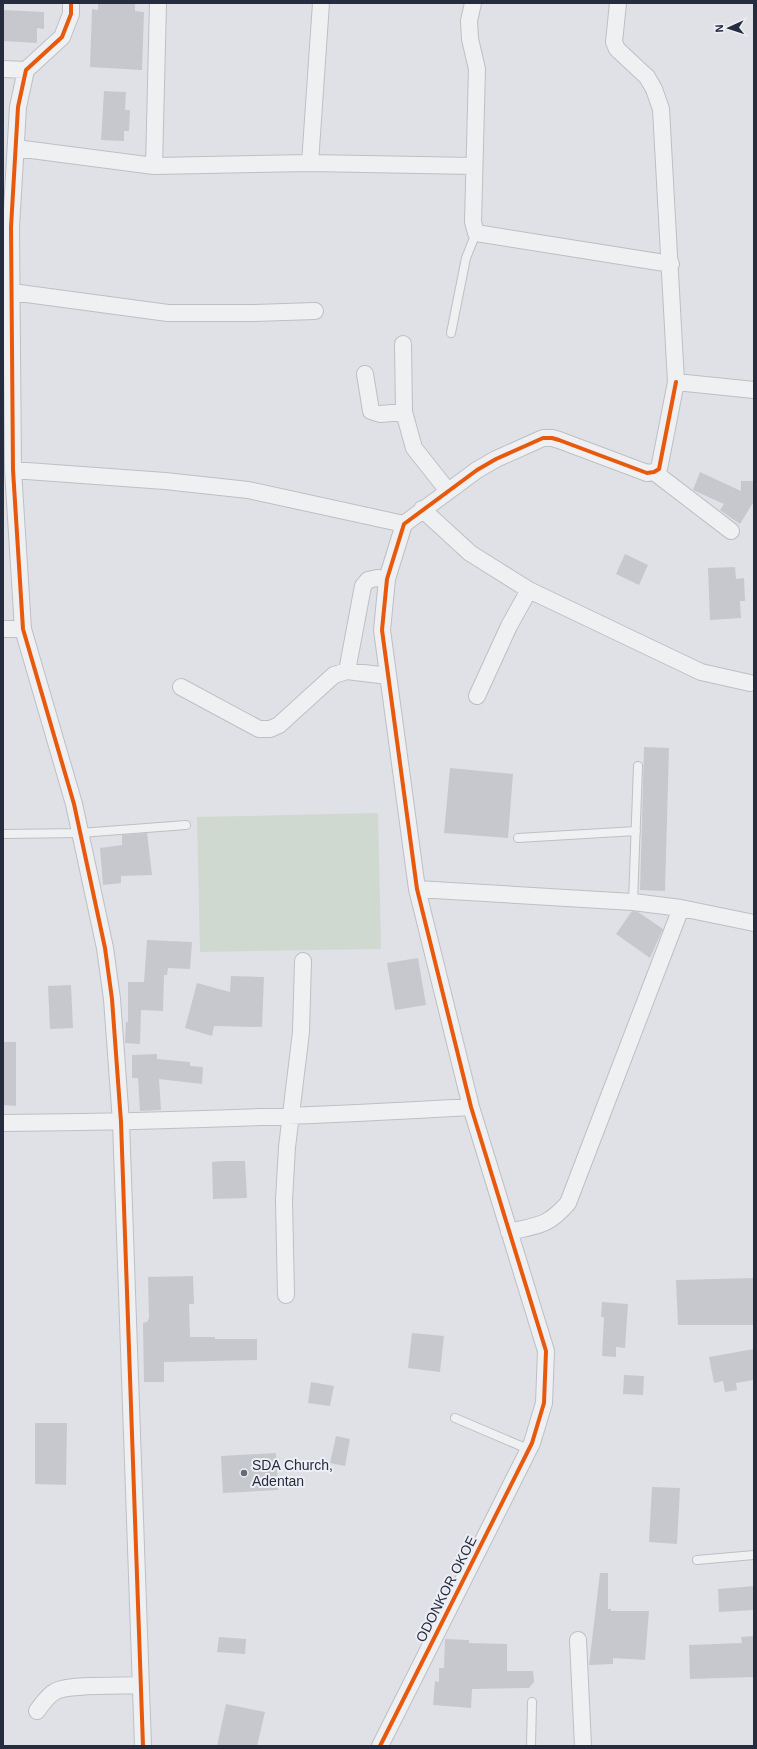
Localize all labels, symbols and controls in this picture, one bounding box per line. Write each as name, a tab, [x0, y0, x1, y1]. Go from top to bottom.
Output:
north arrow	[709, 8, 749, 48]
text: N	[713, 24, 725, 33]
place label: SDA Church, Adentan	[252, 1457, 333, 1489]
marker: SDA Church, Adentan	[239, 1468, 249, 1478]
street label: ODONKOR OKOE	[412, 1533, 480, 1645]

